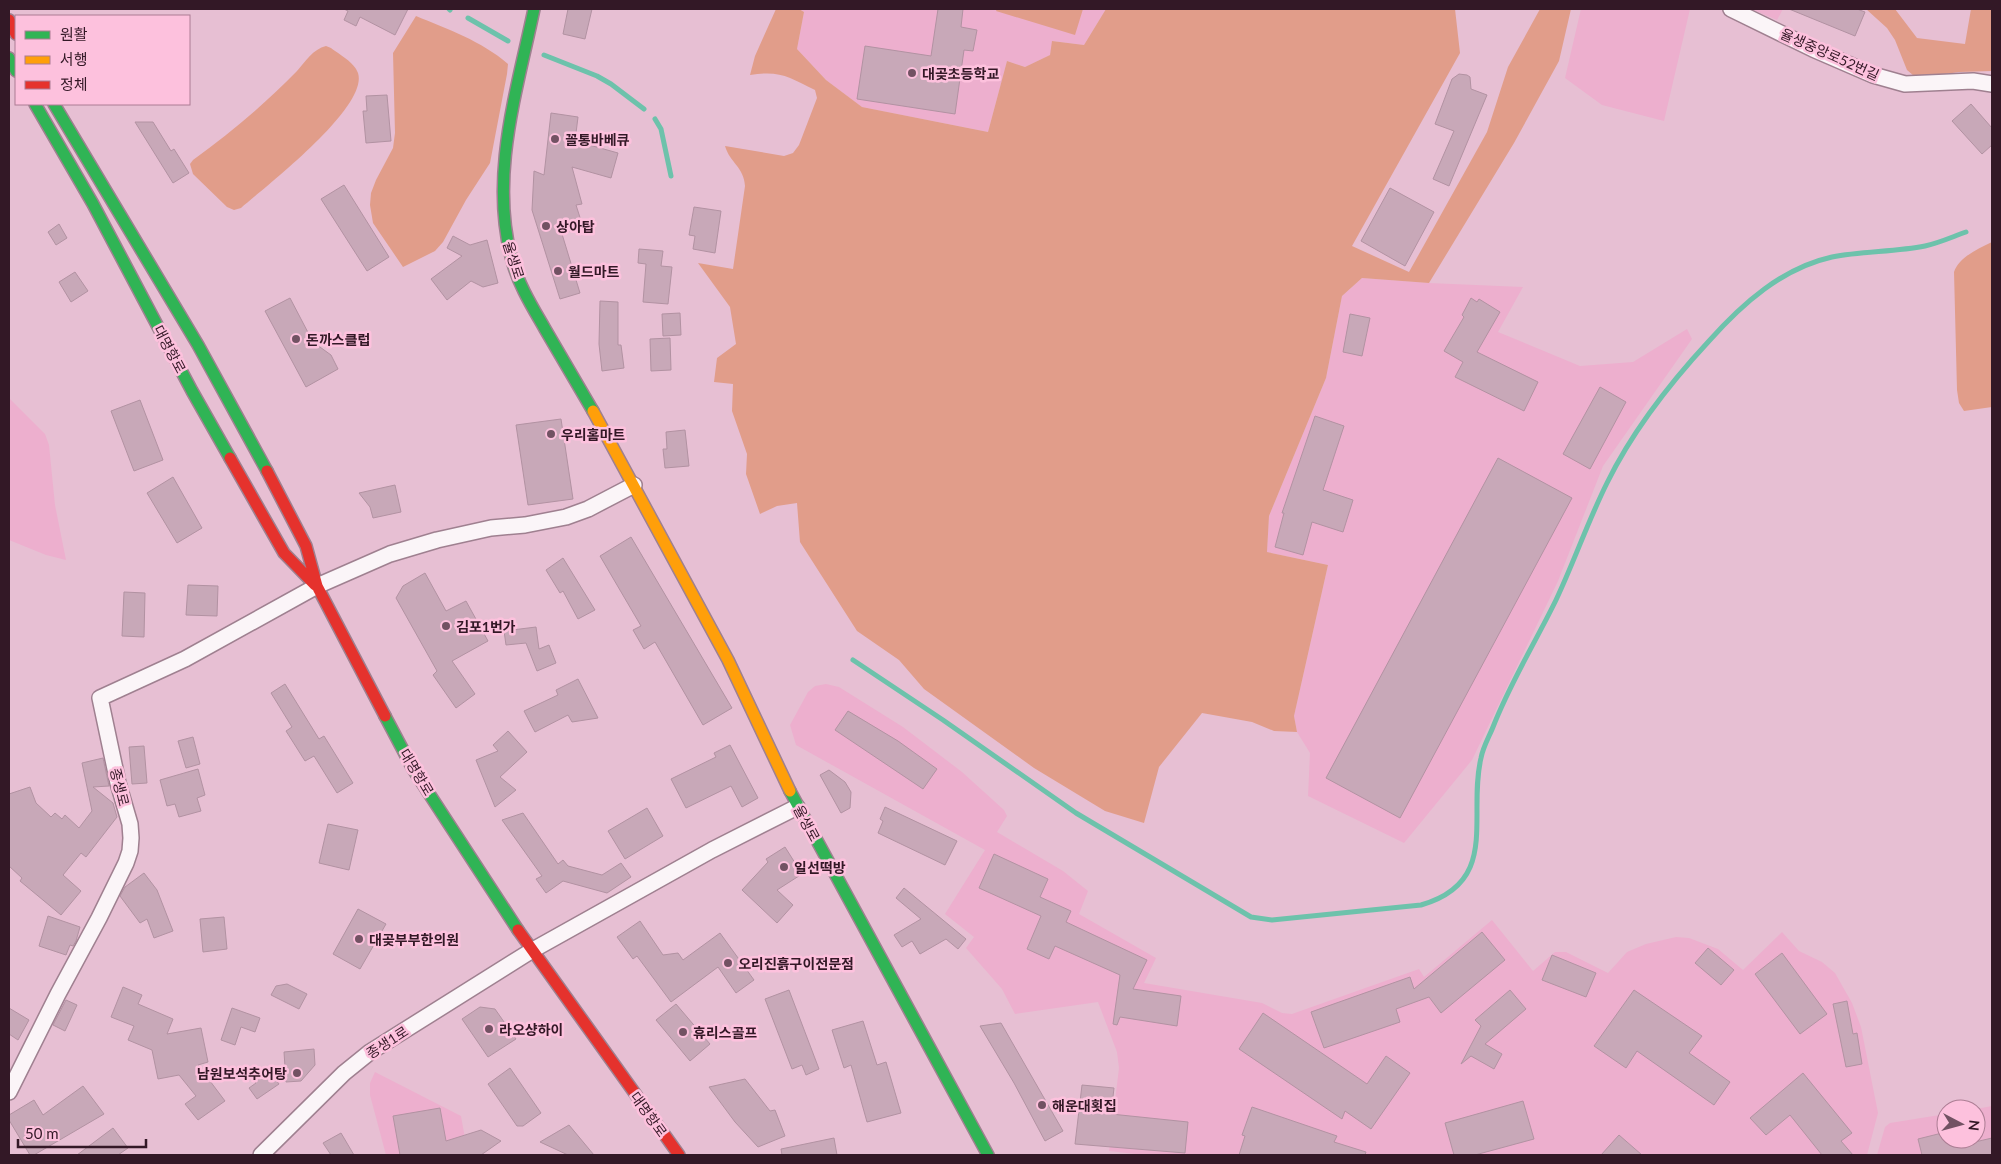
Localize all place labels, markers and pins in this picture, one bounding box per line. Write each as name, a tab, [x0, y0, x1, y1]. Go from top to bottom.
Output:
place label: 대곶초등학교	[922, 65, 999, 82]
marker: 대곶초등학교	[906, 67, 918, 79]
place label: 꼴통바베큐	[565, 131, 630, 148]
marker: 꼴통바베큐	[549, 133, 561, 145]
place label: 상아탑	[556, 218, 595, 235]
marker: 상아탑	[540, 220, 552, 232]
place label: 월드마트	[568, 263, 620, 280]
marker: 월드마트	[552, 265, 564, 277]
place label: 돈까스클럽	[306, 331, 370, 348]
marker: 돈까스클럽	[290, 333, 302, 345]
place label: 우리홈마트	[561, 426, 626, 443]
marker: 우리홈마트	[545, 428, 557, 440]
place label: 김포1번가	[456, 618, 516, 635]
marker: 김포1번가	[440, 620, 452, 632]
place label: 일선떡방	[794, 859, 846, 876]
marker: 일선떡방	[778, 861, 790, 873]
place label: 대곶부부한의원	[369, 931, 459, 948]
marker: 대곶부부한의원	[353, 933, 365, 945]
place label: 오리진흙구이전문점	[738, 955, 854, 972]
marker: 오리진흙구이전문점	[722, 957, 734, 969]
place label: 라오샹하이	[499, 1021, 563, 1038]
marker: 라오샹하이	[483, 1023, 495, 1035]
place label: 휴리스골프	[693, 1024, 758, 1041]
marker: 휴리스골프	[677, 1026, 689, 1038]
place label: 남원보석추어탕	[197, 1065, 287, 1082]
marker: 남원보석추어탕	[291, 1067, 303, 1079]
place label: 해운대횟집	[1052, 1097, 1116, 1114]
marker: 해운대횟집	[1036, 1099, 1048, 1111]

